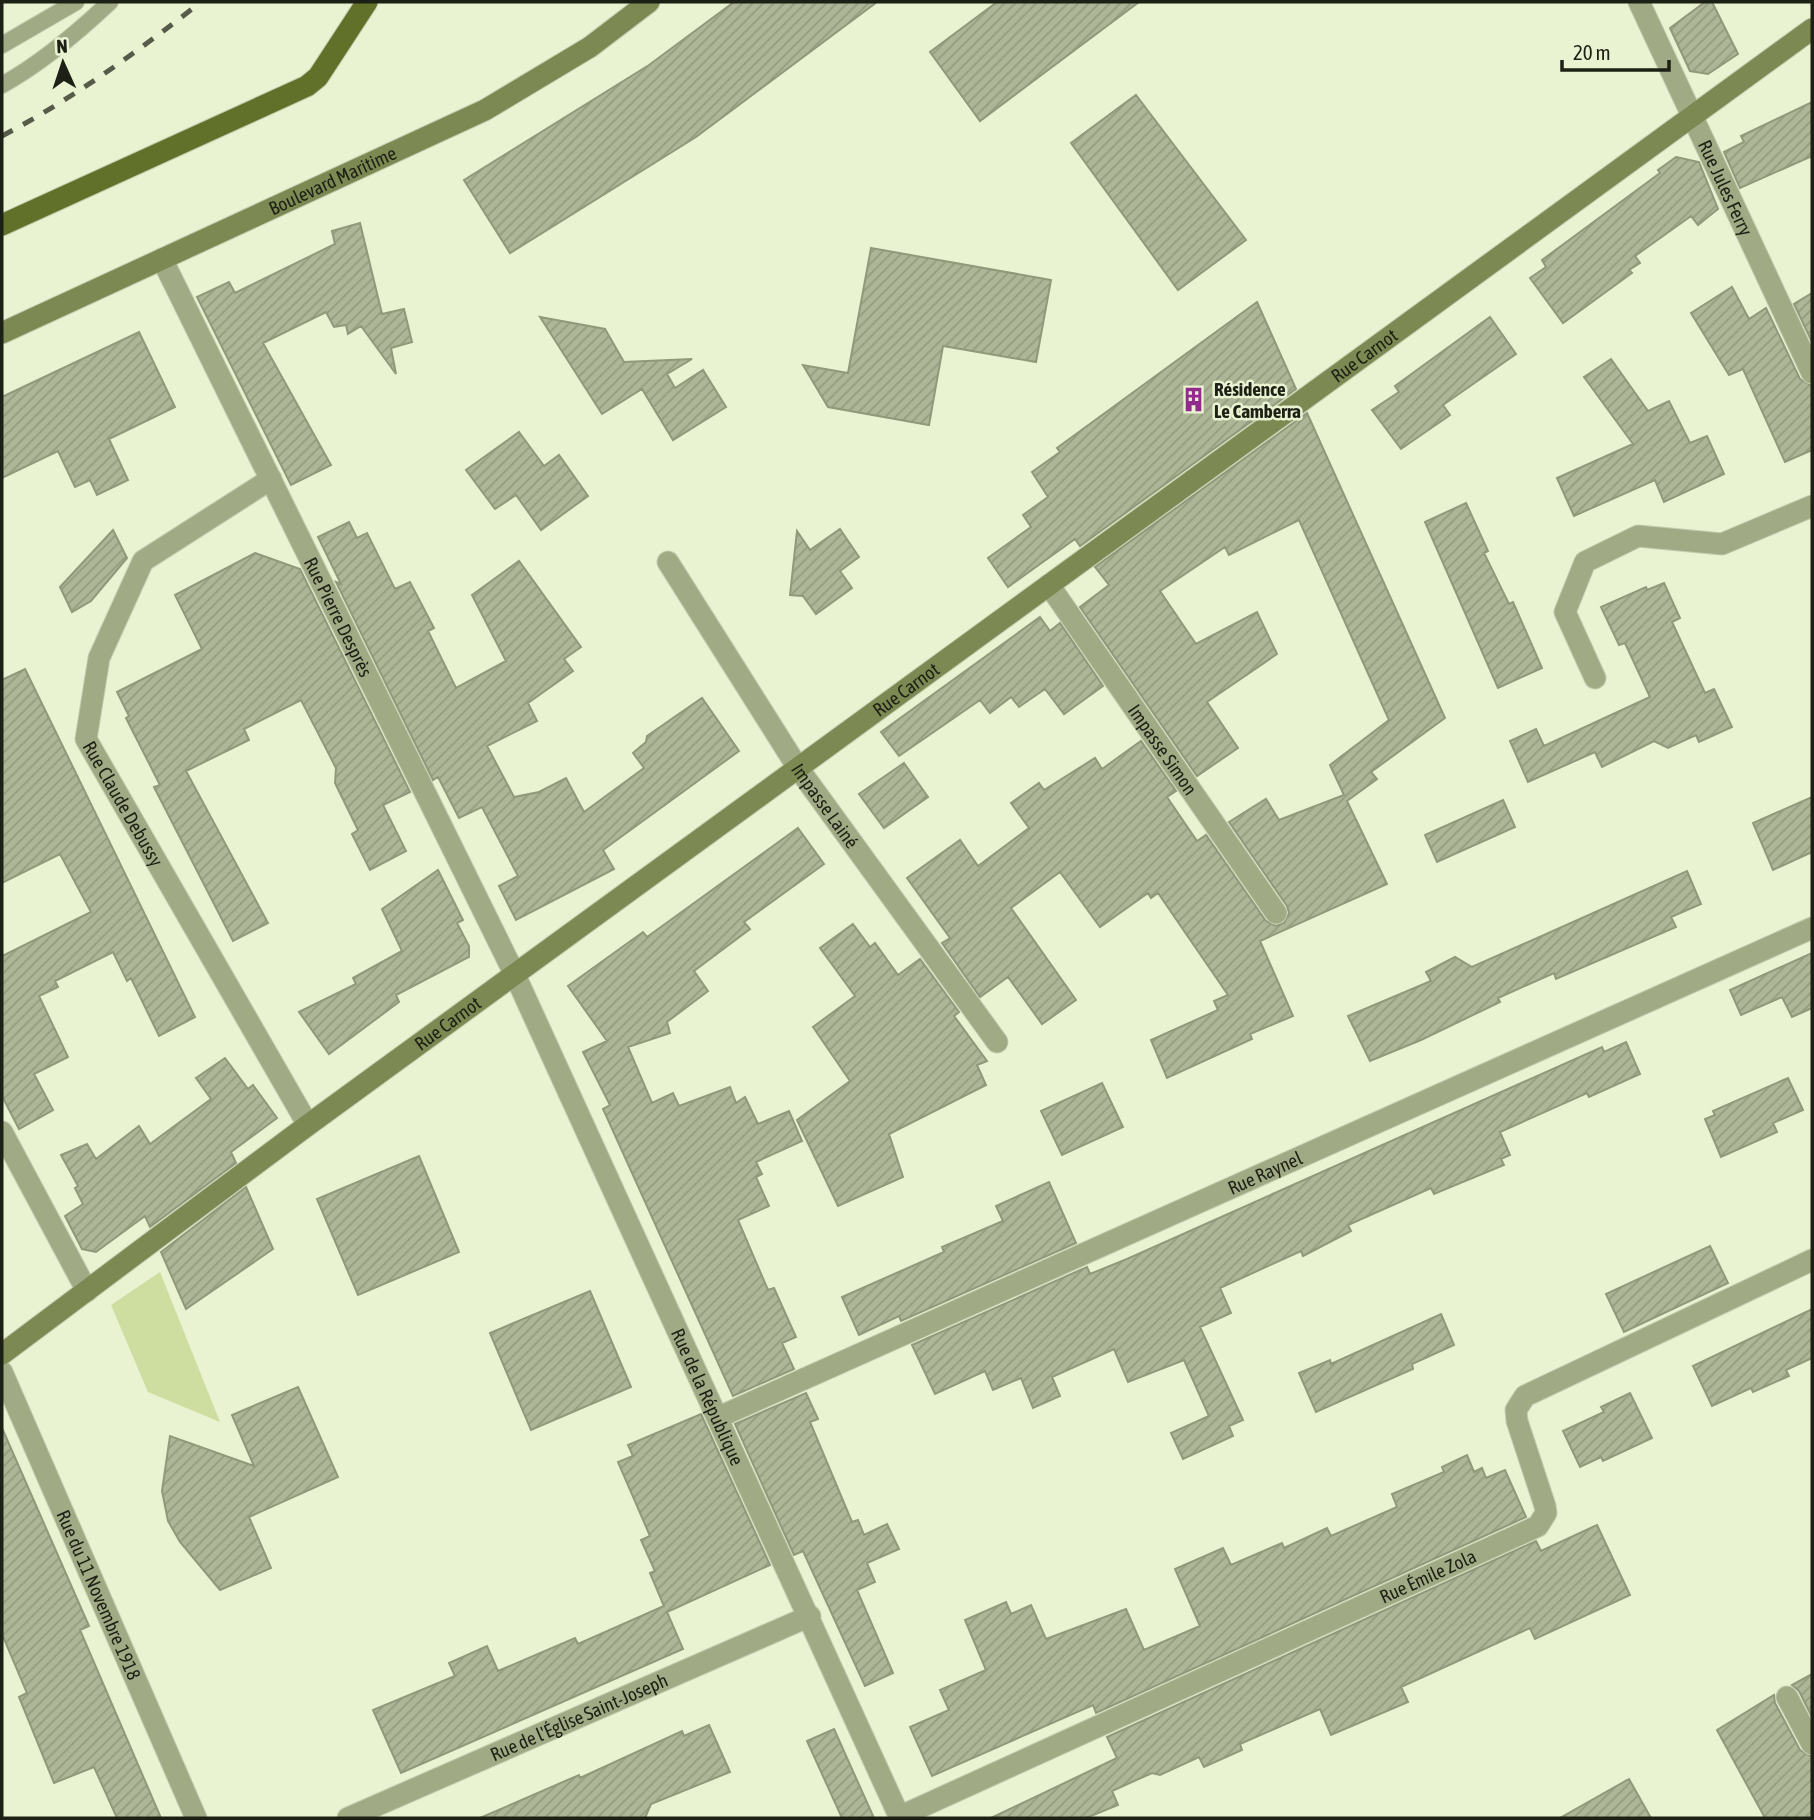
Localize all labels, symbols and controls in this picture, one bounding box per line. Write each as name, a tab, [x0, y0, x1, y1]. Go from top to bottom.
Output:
north arrow	[28, 28, 98, 98]
scale bar	[1562, 28, 1669, 72]
text: N	[56, 35, 68, 57]
text: 20 m	[1573, 40, 1611, 64]
street label: Rue Jules Ferry	[1694, 136, 1757, 239]
street label: Boulevard Maritime	[265, 142, 400, 219]
street label: Rue Carnot	[1327, 324, 1402, 387]
place label: Résidence Le Camberra	[1214, 378, 1301, 422]
building icon: Résidence Le Camberra	[1180, 386, 1208, 414]
street label: Rue Pierre Desprès	[300, 554, 377, 680]
street label: Rue Carnot	[868, 658, 943, 721]
street label: Impasse Simon	[1124, 700, 1202, 799]
street label: Rue Claude Debussy	[79, 737, 168, 870]
street label: Impasse Lainé	[787, 759, 863, 852]
street label: Rue Carnot	[410, 992, 485, 1055]
street label: Rue Raynel	[1224, 1147, 1305, 1199]
street label: Rue de la République	[667, 1325, 748, 1469]
street label: Rue du 11 Novembre 1918	[52, 1507, 145, 1683]
street label: Rue Émile Zola	[1376, 1545, 1479, 1608]
street label: Rue de l'Église Saint-Joseph	[487, 1669, 671, 1765]

